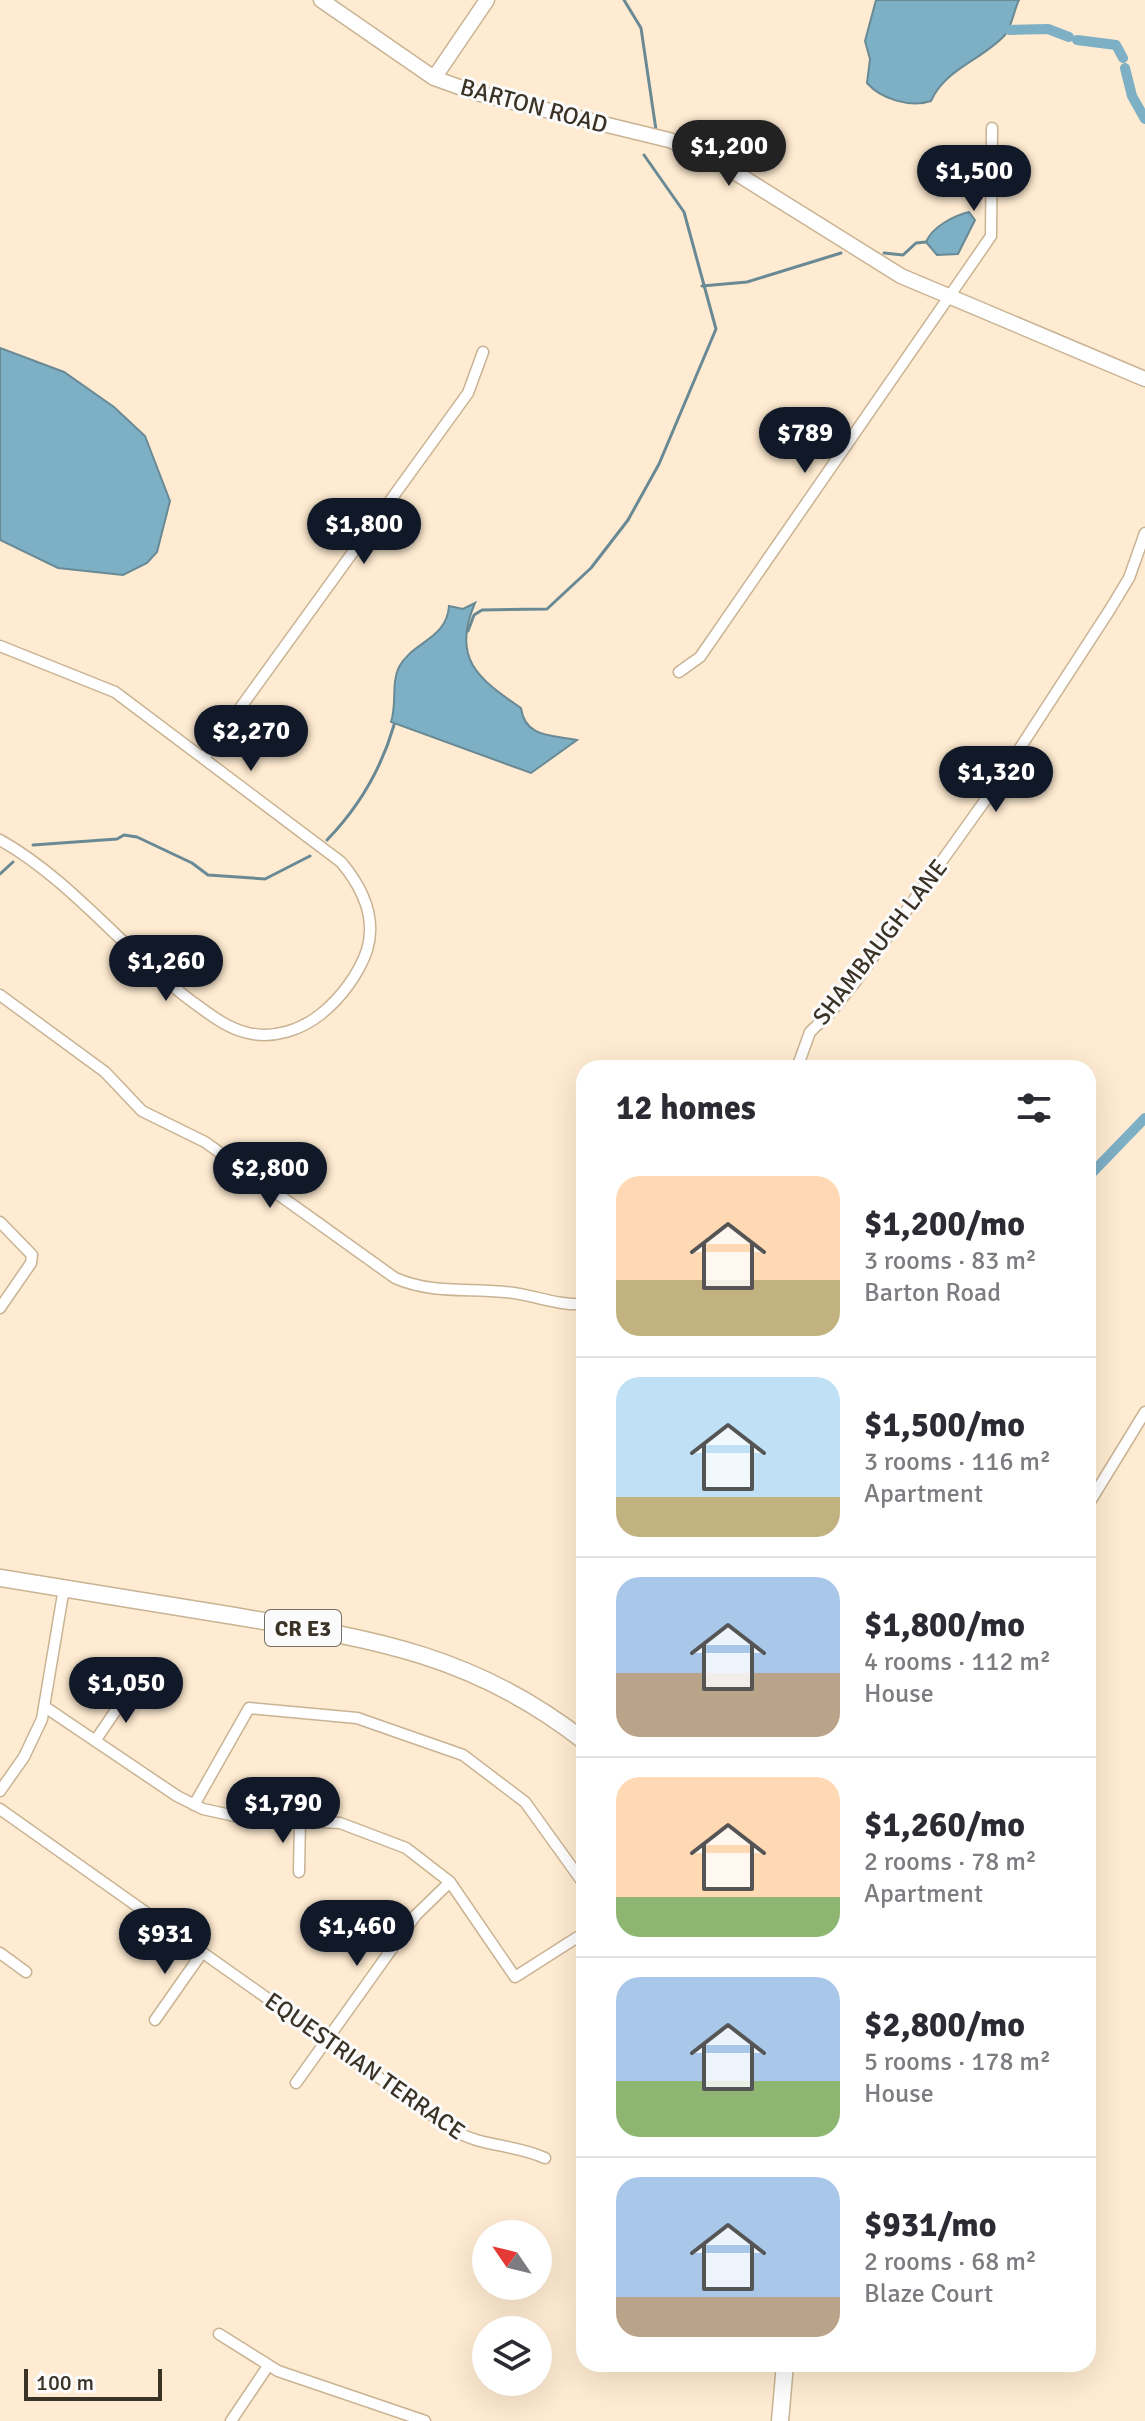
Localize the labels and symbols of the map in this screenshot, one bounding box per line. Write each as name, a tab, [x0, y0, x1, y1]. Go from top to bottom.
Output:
street label: BARTON ROAD	[457, 72, 611, 140]
pin: $1,200	[664, 120, 794, 188]
pin: $1,500	[909, 145, 1039, 213]
pin: $789	[758, 407, 852, 475]
pin: $1,800	[299, 498, 429, 566]
pin: $2,270	[186, 705, 316, 773]
pin: $1,320	[931, 746, 1061, 814]
street label: SHAMBAUGH LANE	[806, 853, 954, 1031]
pin: $1,260	[101, 935, 231, 1003]
pin: $2,800	[205, 1142, 335, 1210]
road number: CR E3	[265, 1610, 341, 1646]
pin: $1,050	[61, 1657, 191, 1725]
pin: $1,790	[218, 1777, 348, 1845]
pin: $1,460	[292, 1900, 422, 1968]
pin: $931	[118, 1908, 212, 1976]
street label: EQUESTRIAN TERRACE	[259, 1986, 471, 2146]
north arrow	[472, 2220, 552, 2300]
scale bar	[24, 2365, 162, 2401]

